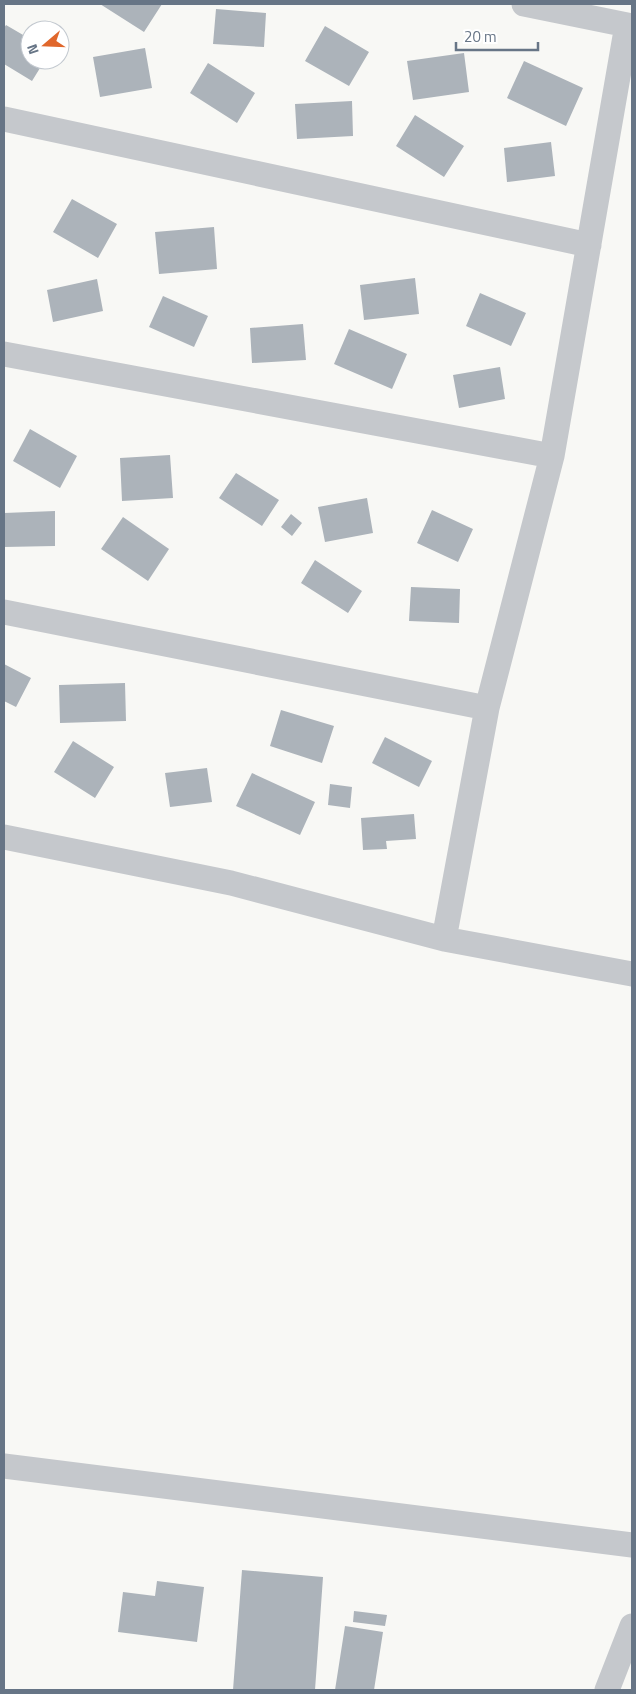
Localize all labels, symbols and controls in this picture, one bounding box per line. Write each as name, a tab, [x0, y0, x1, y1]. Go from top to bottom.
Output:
north arrow	[20, 20, 70, 70]
scale bar	[456, 20, 538, 52]
text: 20 m	[464, 25, 497, 48]
text: N	[21, 41, 44, 57]

